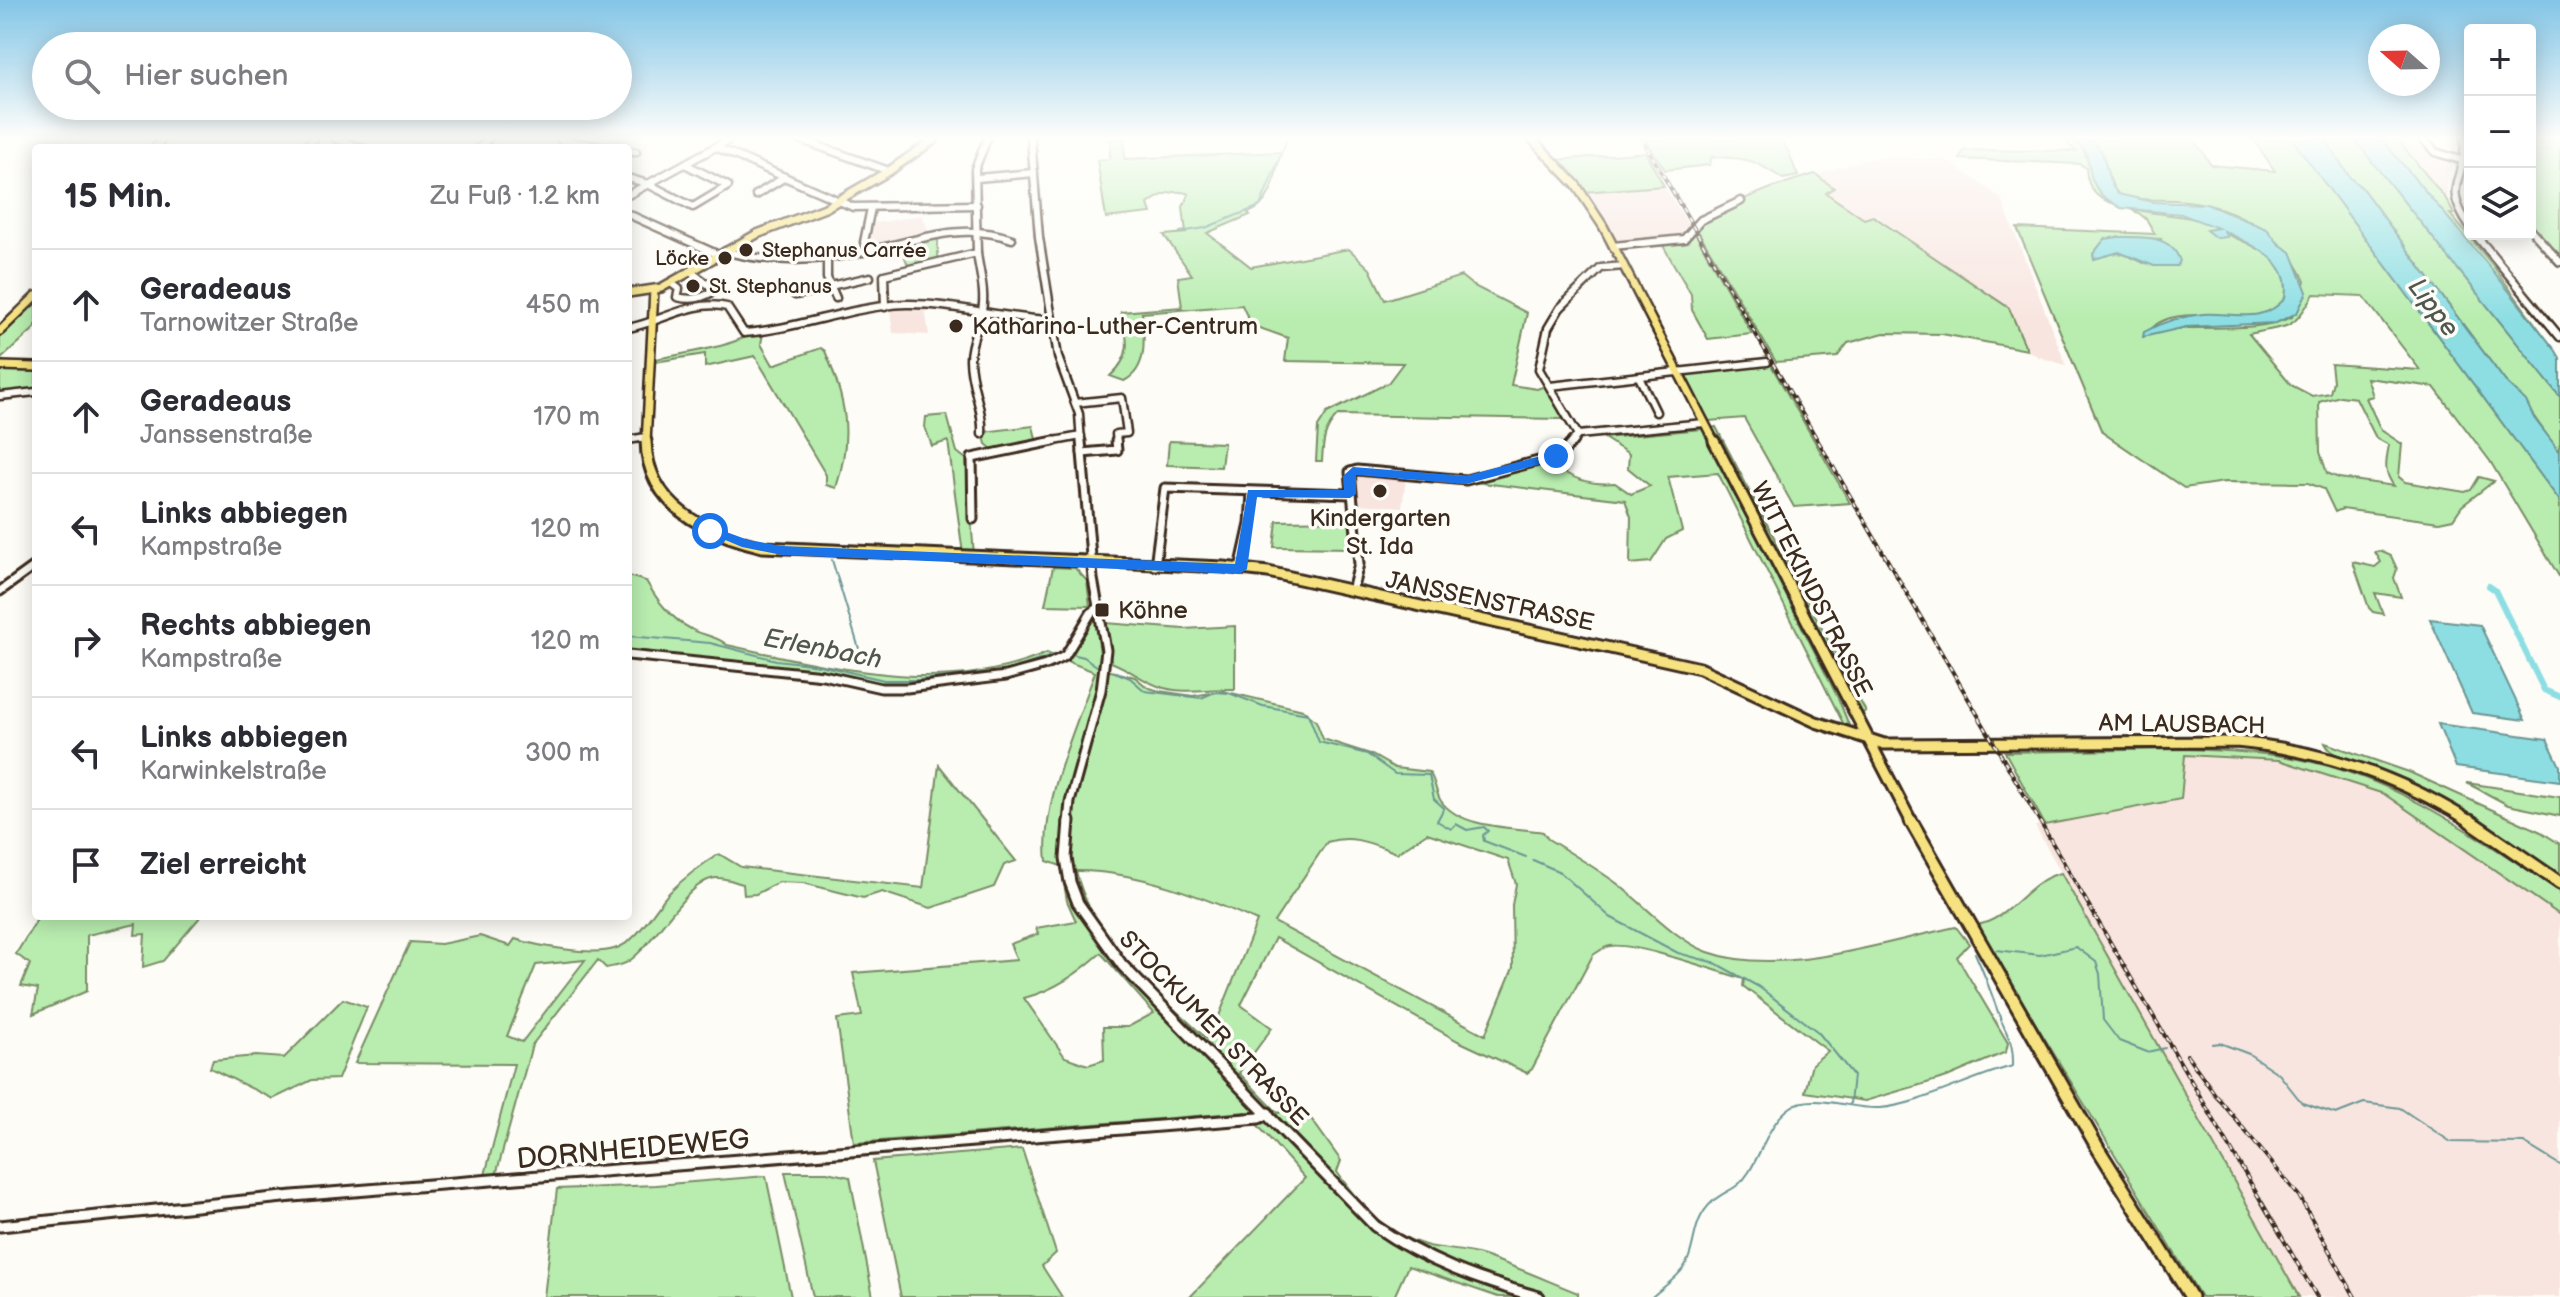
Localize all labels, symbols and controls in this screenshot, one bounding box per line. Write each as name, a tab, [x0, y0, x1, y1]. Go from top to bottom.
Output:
north arrow	[2368, 24, 2440, 96]
map controls	[2464, 24, 2536, 240]
button: +	[2464, 24, 2536, 96]
search box	[32, 32, 632, 120]
icon: search	[60, 54, 104, 98]
text: Hier suchen	[124, 58, 289, 94]
button: −	[2464, 96, 2536, 168]
button: layers	[2464, 168, 2536, 240]
text: 15 Min.	[64, 176, 171, 217]
text: Zu Fuß · 1.2 km	[430, 181, 600, 212]
place label: Stephanus Carrée	[762, 239, 927, 263]
marker: Stephanus Carrée	[737, 241, 755, 259]
place label: Löcke	[655, 247, 709, 271]
marker: Löcke	[716, 249, 734, 267]
text: Geradeaus	[140, 272, 291, 308]
water label: Lippe	[2401, 272, 2465, 343]
place label: St. Stephanus	[709, 275, 832, 299]
marker: St. Stephanus	[684, 277, 702, 295]
icon: ahead	[64, 283, 108, 327]
text: 450 m	[525, 290, 600, 321]
text: Tarnowitzer Straße	[140, 308, 358, 339]
place label: Katharina-Luther-Centrum	[972, 312, 1258, 341]
marker: Katharina-Luther-Centrum	[947, 317, 965, 335]
text: Geradeaus	[140, 384, 291, 420]
icon: ahead	[64, 395, 108, 439]
text: 170 m	[533, 402, 600, 433]
text: Janssenstraße	[140, 420, 313, 451]
route end	[1538, 438, 1574, 474]
street label: WITTEKINDSTRASSE	[1745, 477, 1878, 702]
marker: Kindergarten St. Ida	[1371, 482, 1389, 500]
text: Links abbiegen	[140, 496, 348, 532]
place label: Kindergarten St. Ida	[1309, 504, 1451, 561]
icon: left	[64, 507, 108, 551]
route start	[692, 513, 728, 549]
text: 120 m	[531, 514, 600, 545]
text: Kampstraße	[140, 532, 282, 563]
street label: JANSSENSTRASSE	[1383, 565, 1597, 638]
place label: Köhne	[1118, 596, 1188, 625]
marker: Köhne	[1093, 601, 1111, 619]
text: Rechts abbiegen	[140, 608, 372, 644]
icon: right	[64, 619, 108, 663]
water label: Erlenbach	[761, 623, 884, 676]
text: 120 m	[531, 626, 600, 657]
text: Kampstraße	[140, 644, 282, 675]
street label: AM LAUSBACH	[2098, 709, 2266, 740]
text: Links abbiegen	[140, 720, 348, 756]
icon: left	[64, 731, 108, 775]
text: 300 m	[525, 738, 600, 769]
text: Karwinkelstraße	[140, 756, 327, 787]
icon: arrive	[64, 843, 108, 887]
text: Ziel erreicht	[140, 847, 307, 883]
street label: STOCKUMER STRASSE	[1113, 925, 1314, 1132]
street label: DORNHEIDEWEG	[515, 1123, 751, 1176]

